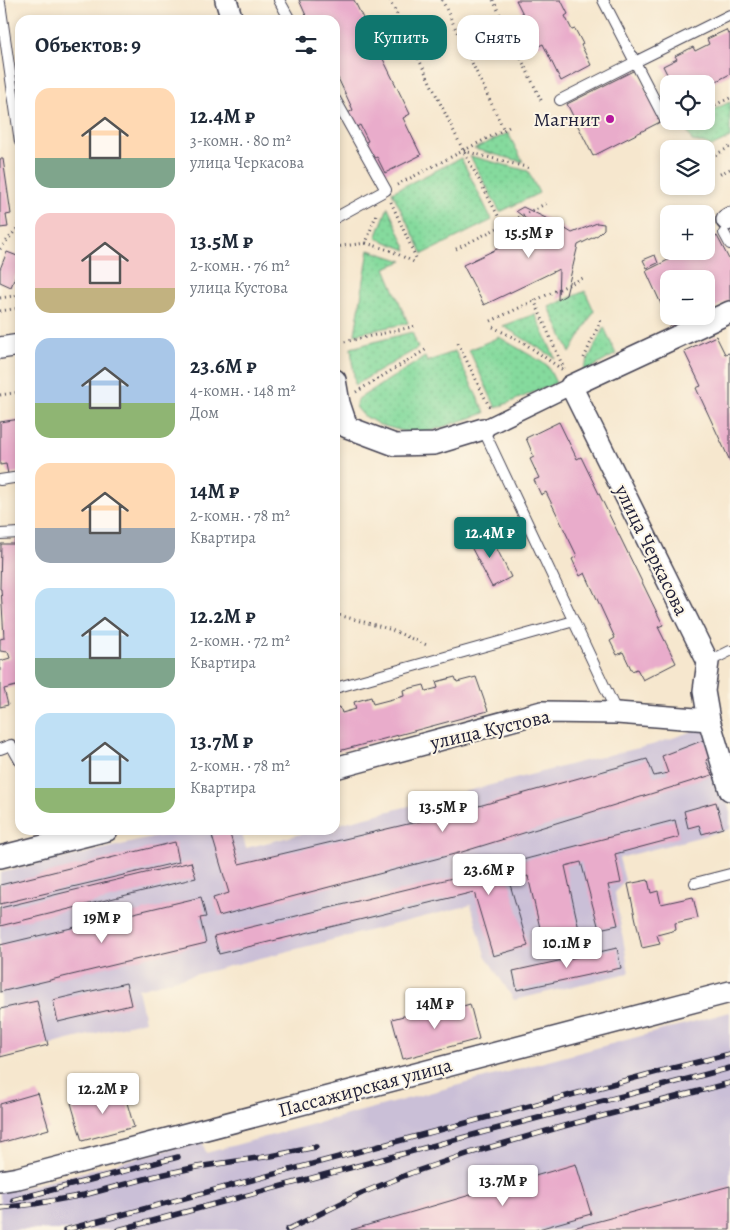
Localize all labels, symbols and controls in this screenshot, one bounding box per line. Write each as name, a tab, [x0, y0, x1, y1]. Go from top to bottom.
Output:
chip: Купить	[355, 15, 447, 60]
chip: Снять	[457, 15, 539, 60]
text: Объектов: 9	[35, 31, 141, 59]
icon: filters	[292, 31, 320, 59]
map controls	[660, 75, 715, 325]
button: locate	[660, 75, 715, 130]
text: 12.4M ₽	[190, 102, 255, 130]
place label: Магнит	[533, 106, 600, 133]
icon: home	[75, 108, 135, 168]
marker: Магнит	[604, 113, 616, 125]
text: 3-комн. · 80 m²	[190, 130, 291, 152]
button: layers	[660, 140, 715, 195]
text: улица Черкасова	[190, 152, 304, 174]
button: +	[660, 205, 715, 260]
pin: 15.5M ₽	[483, 216, 575, 259]
text: 15.5M ₽	[505, 222, 553, 244]
text: 13.5M ₽	[190, 227, 253, 255]
icon: home	[75, 233, 135, 293]
text: 2-комн. · 76 m²	[190, 255, 290, 277]
button: −	[660, 270, 715, 325]
text: улица Кустова	[190, 277, 288, 299]
text: 23.6M ₽	[190, 352, 257, 380]
icon: home	[75, 358, 135, 418]
text: 4-комн. · 148 m²	[190, 380, 296, 402]
text: Дом	[190, 402, 219, 424]
text: 14M ₽	[190, 477, 239, 505]
street label: улица Черкасова	[608, 479, 695, 621]
icon: home	[75, 483, 135, 543]
text: 2-комн. · 78 m²	[190, 505, 290, 527]
pin: 12.4M ₽	[444, 516, 536, 559]
text: 12.4M ₽	[465, 522, 515, 544]
text: Квартира	[190, 527, 256, 549]
text: 12.2M ₽	[190, 602, 256, 630]
icon: home	[75, 608, 135, 668]
text: 2-комн. · 72 m²	[190, 630, 290, 652]
text: Квартира	[190, 652, 256, 674]
street label: улица Кустова	[427, 702, 553, 757]
text: 13.7M ₽	[190, 727, 253, 755]
icon: home	[75, 733, 135, 793]
text: 2-комн. · 78 m²	[190, 755, 290, 777]
text: Квартира	[190, 777, 256, 799]
pin: 13.5M ₽	[397, 790, 489, 833]
text: 13.5M ₽	[419, 796, 467, 818]
pin: 23.6M ₽	[443, 854, 535, 896]
text: 23.6M ₽	[464, 859, 514, 881]
pin: 19M ₽	[67, 902, 137, 944]
text: 19M ₽	[83, 907, 121, 929]
pin: 10.1M ₽	[521, 926, 613, 969]
text: 10.1M ₽	[543, 932, 591, 954]
pin: 14M ₽	[400, 988, 470, 1030]
text: 14M ₽	[416, 993, 454, 1015]
street label: Пассажирская улица	[275, 1051, 456, 1124]
pin: 12.2M ₽	[57, 1072, 149, 1115]
text: 12.2M ₽	[78, 1078, 128, 1100]
pin: 13.7M ₽	[457, 1164, 549, 1207]
text: 13.7M ₽	[479, 1170, 527, 1192]

